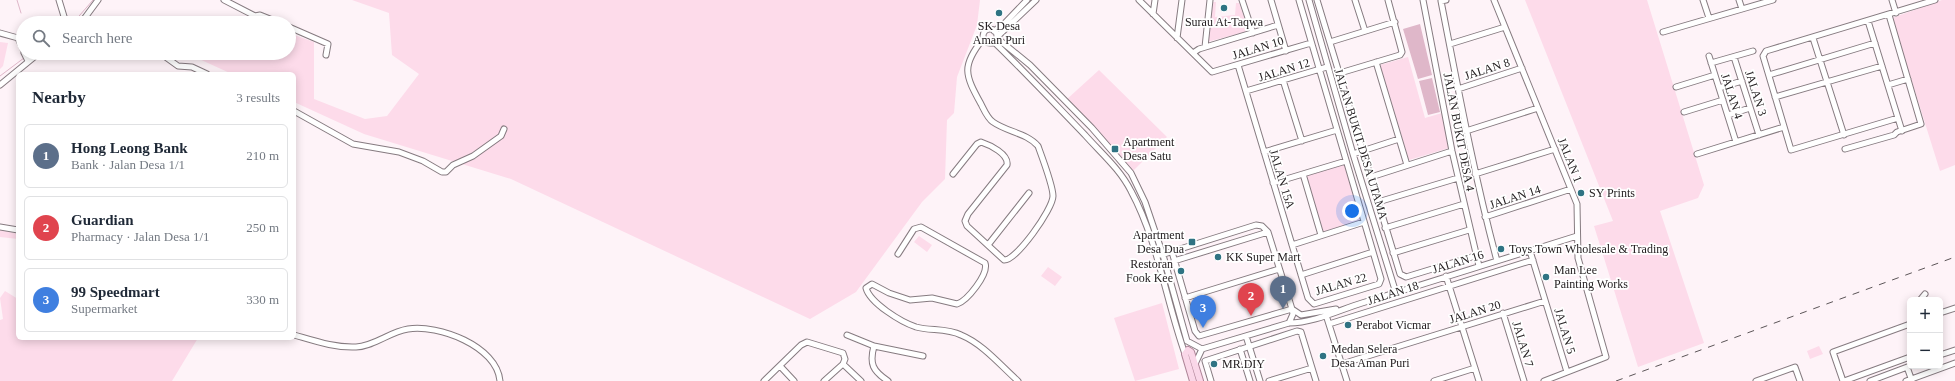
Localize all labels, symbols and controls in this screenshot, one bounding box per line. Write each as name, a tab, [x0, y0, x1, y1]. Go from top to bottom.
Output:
marker: Surau At-Taqwa	[1219, 3, 1229, 13]
marker: SK Desa Aman Puri	[994, 8, 1004, 18]
place label: Surau At-Taqwa	[1185, 15, 1264, 29]
search box	[16, 16, 296, 60]
place label: SK Desa Aman Puri	[973, 19, 1026, 47]
icon: search	[30, 27, 52, 49]
text: Search here	[62, 30, 132, 46]
street label: JALAN 10	[1231, 34, 1285, 62]
street label: JALAN 8	[1462, 55, 1512, 83]
street label: JALAN 12	[1257, 56, 1311, 84]
street label: JALAN BUKIT DESA UTAMA	[1331, 67, 1391, 222]
street label: JALAN 3	[1742, 68, 1770, 118]
street label: JALAN 4	[1718, 71, 1746, 121]
street label: JALAN BUKIT DESA 4	[1441, 72, 1477, 192]
text: Nearby	[32, 88, 86, 107]
text: 3 results	[236, 90, 280, 105]
place label: Apartment Desa Satu	[1123, 135, 1175, 163]
street label: JALAN 1	[1555, 136, 1585, 184]
text: Hong Leong Bank	[71, 140, 188, 156]
marker: Apartment Desa Satu	[1110, 144, 1120, 154]
street label: JALAN 15A	[1266, 147, 1298, 211]
text: 1	[43, 148, 49, 163]
text: 210 m	[246, 148, 279, 163]
text: Bank · Jalan Desa 1/1	[71, 157, 185, 172]
street label: JALAN 14	[1488, 182, 1542, 212]
place label: SY Prints	[1589, 186, 1635, 200]
marker: SY Prints	[1576, 188, 1586, 198]
your location	[1342, 201, 1362, 221]
text: Guardian	[71, 212, 134, 228]
text: 2	[43, 220, 49, 235]
text: 250 m	[246, 220, 279, 235]
place label: Apartment Desa Dua	[1133, 228, 1185, 256]
text: Pharmacy · Jalan Desa 1/1	[71, 229, 210, 244]
marker: Apartment Desa Dua	[1187, 237, 1197, 247]
place label: Toys Town Wholesale & Trading	[1509, 242, 1668, 256]
marker: Toys Town Wholesale & Trading	[1496, 244, 1506, 254]
street label: JALAN 16	[1431, 248, 1485, 276]
place label: KK Super Mart	[1226, 250, 1301, 264]
marker: KK Super Mart	[1213, 252, 1223, 262]
place label: Restoran Fook Kee	[1126, 257, 1173, 285]
place label: Man Lee Painting Works	[1554, 263, 1628, 291]
marker: Restoran Fook Kee	[1176, 266, 1186, 276]
street label: JALAN 22	[1314, 270, 1368, 298]
marker: Man Lee Painting Works	[1541, 272, 1551, 282]
pin: 1	[1270, 276, 1296, 309]
street label: JALAN 18	[1366, 278, 1420, 308]
pin: 2	[1238, 283, 1264, 316]
text: 99 Speedmart	[71, 284, 160, 300]
text: 3	[43, 292, 49, 307]
text: 330 m	[246, 292, 279, 307]
pin: 3	[1190, 295, 1216, 328]
map controls	[1907, 297, 1943, 369]
button: +	[1907, 297, 1943, 333]
street label: JALAN 20	[1448, 298, 1502, 326]
text: Supermarket	[71, 301, 137, 316]
street label: JALAN 5	[1551, 306, 1579, 356]
place label: Perabot Vicmar	[1356, 318, 1431, 332]
street label: JALAN 7	[1509, 319, 1537, 369]
marker: Perabot Vicmar	[1343, 320, 1353, 330]
button: −	[1907, 333, 1943, 369]
place label: Medan Selera Desa Aman Puri	[1331, 342, 1410, 370]
marker: Medan Selera Desa Aman Puri	[1318, 351, 1328, 361]
place label: MR.DIY	[1222, 357, 1265, 371]
marker: MR.DIY	[1209, 359, 1219, 369]

